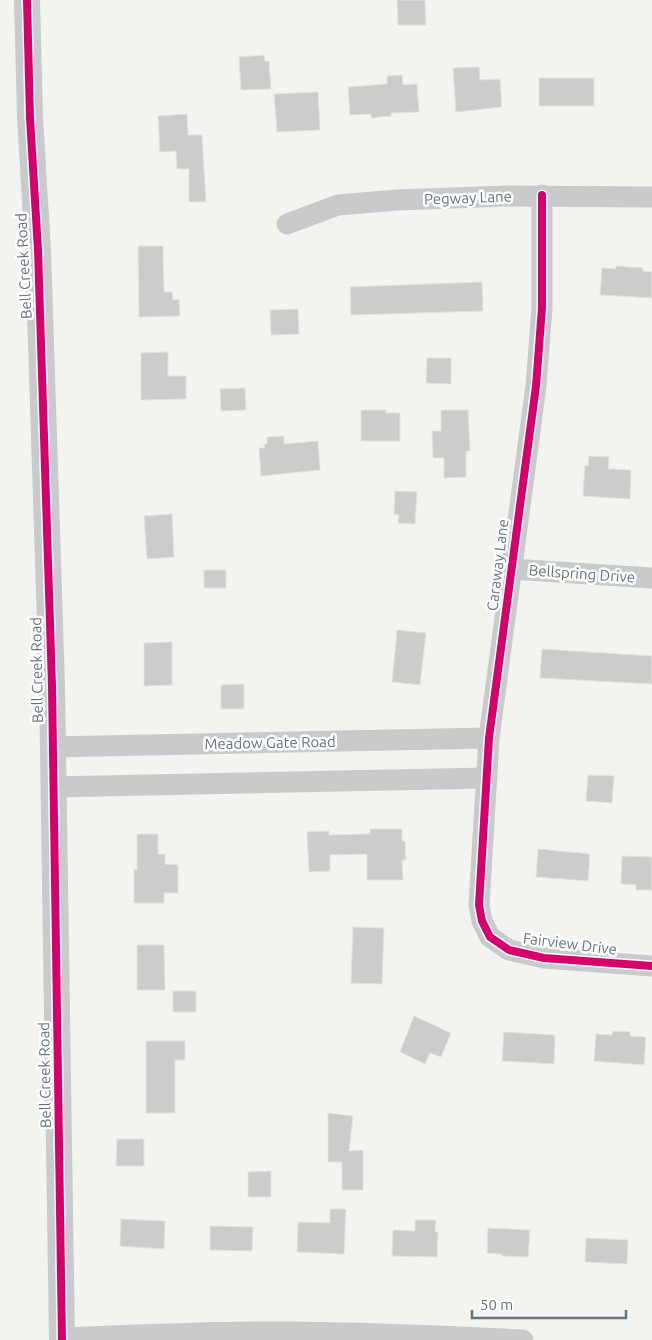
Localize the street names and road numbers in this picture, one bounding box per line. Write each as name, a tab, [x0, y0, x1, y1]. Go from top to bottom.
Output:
street label: Pegway Lane	[424, 187, 512, 208]
street label: Bell Creek Road	[12, 213, 35, 319]
street label: Caraway Lane	[483, 518, 512, 612]
street label: Bellspring Drive	[528, 561, 636, 586]
street label: Bell Creek Road	[27, 617, 46, 723]
street label: Meadow Gate Road	[204, 733, 336, 752]
street label: Fairview Drive	[522, 929, 618, 958]
street label: Bell Creek Road	[35, 1022, 54, 1128]

